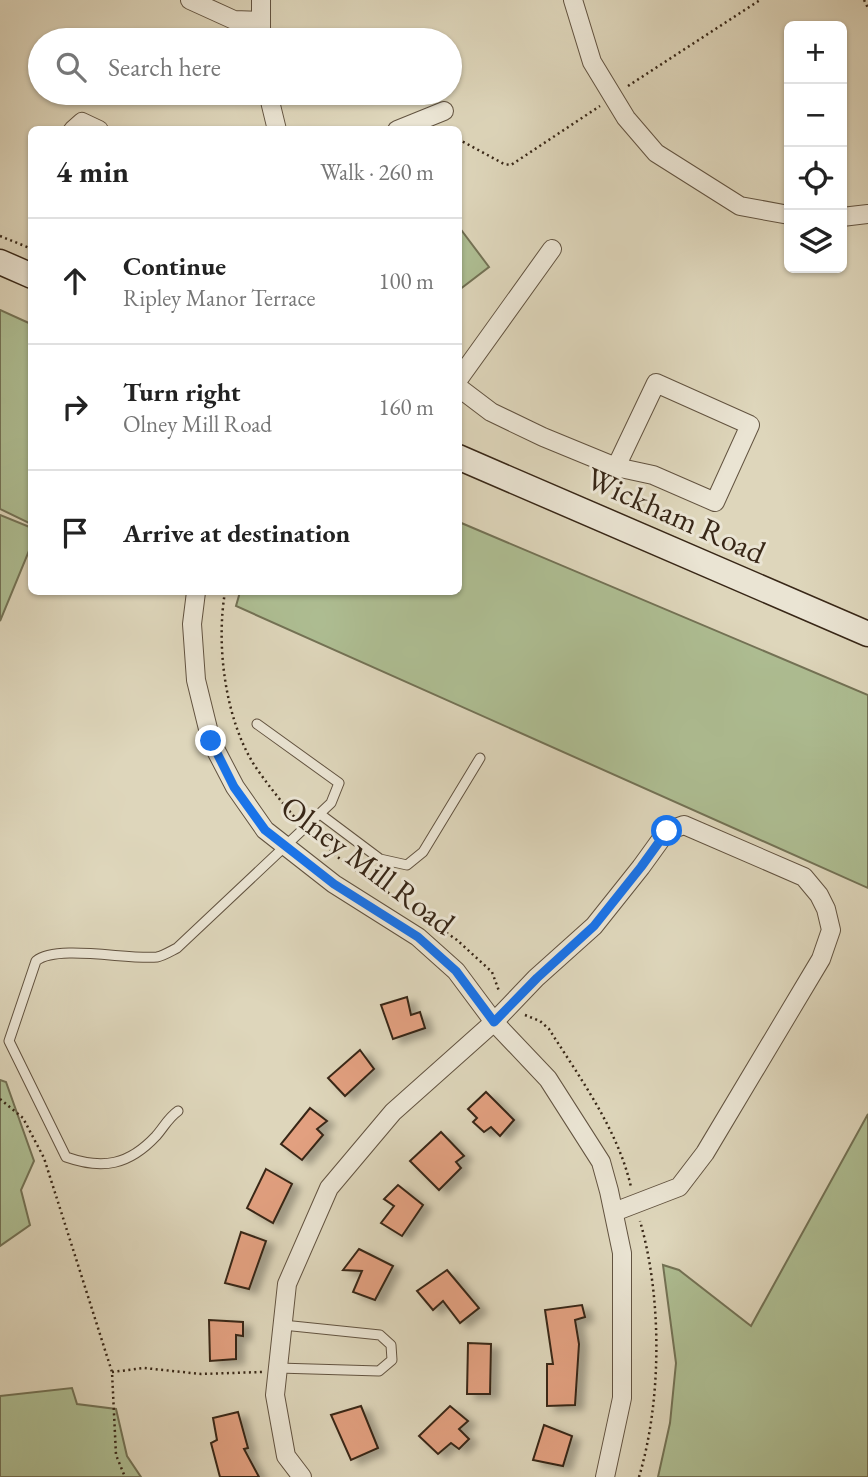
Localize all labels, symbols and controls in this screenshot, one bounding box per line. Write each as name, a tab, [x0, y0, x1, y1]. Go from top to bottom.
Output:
map controls	[784, 21, 847, 273]
button: +	[784, 21, 847, 84]
search box	[28, 28, 462, 105]
icon: search	[52, 48, 90, 86]
text: Search here	[108, 50, 221, 84]
button: −	[784, 84, 847, 147]
button: locate	[784, 147, 847, 210]
text: 4 min	[56, 152, 129, 191]
text: Walk · 260 m	[320, 157, 434, 187]
button: layers	[784, 210, 847, 273]
text: Continue	[123, 249, 226, 283]
icon: ahead	[56, 262, 94, 300]
text: 100 m	[378, 266, 434, 296]
text: Ripley Manor Terrace	[123, 283, 315, 313]
text: Turn right	[123, 375, 241, 409]
icon: right	[56, 388, 94, 426]
text: 160 m	[378, 392, 434, 422]
text: Olney Mill Road	[123, 409, 272, 439]
street label: Wickham Road	[580, 457, 773, 574]
icon: arrive	[56, 514, 94, 552]
text: Arrive at destination	[123, 516, 350, 550]
route end	[195, 725, 226, 756]
street label: Olney Mill Road	[273, 786, 464, 945]
route start	[651, 815, 682, 846]

